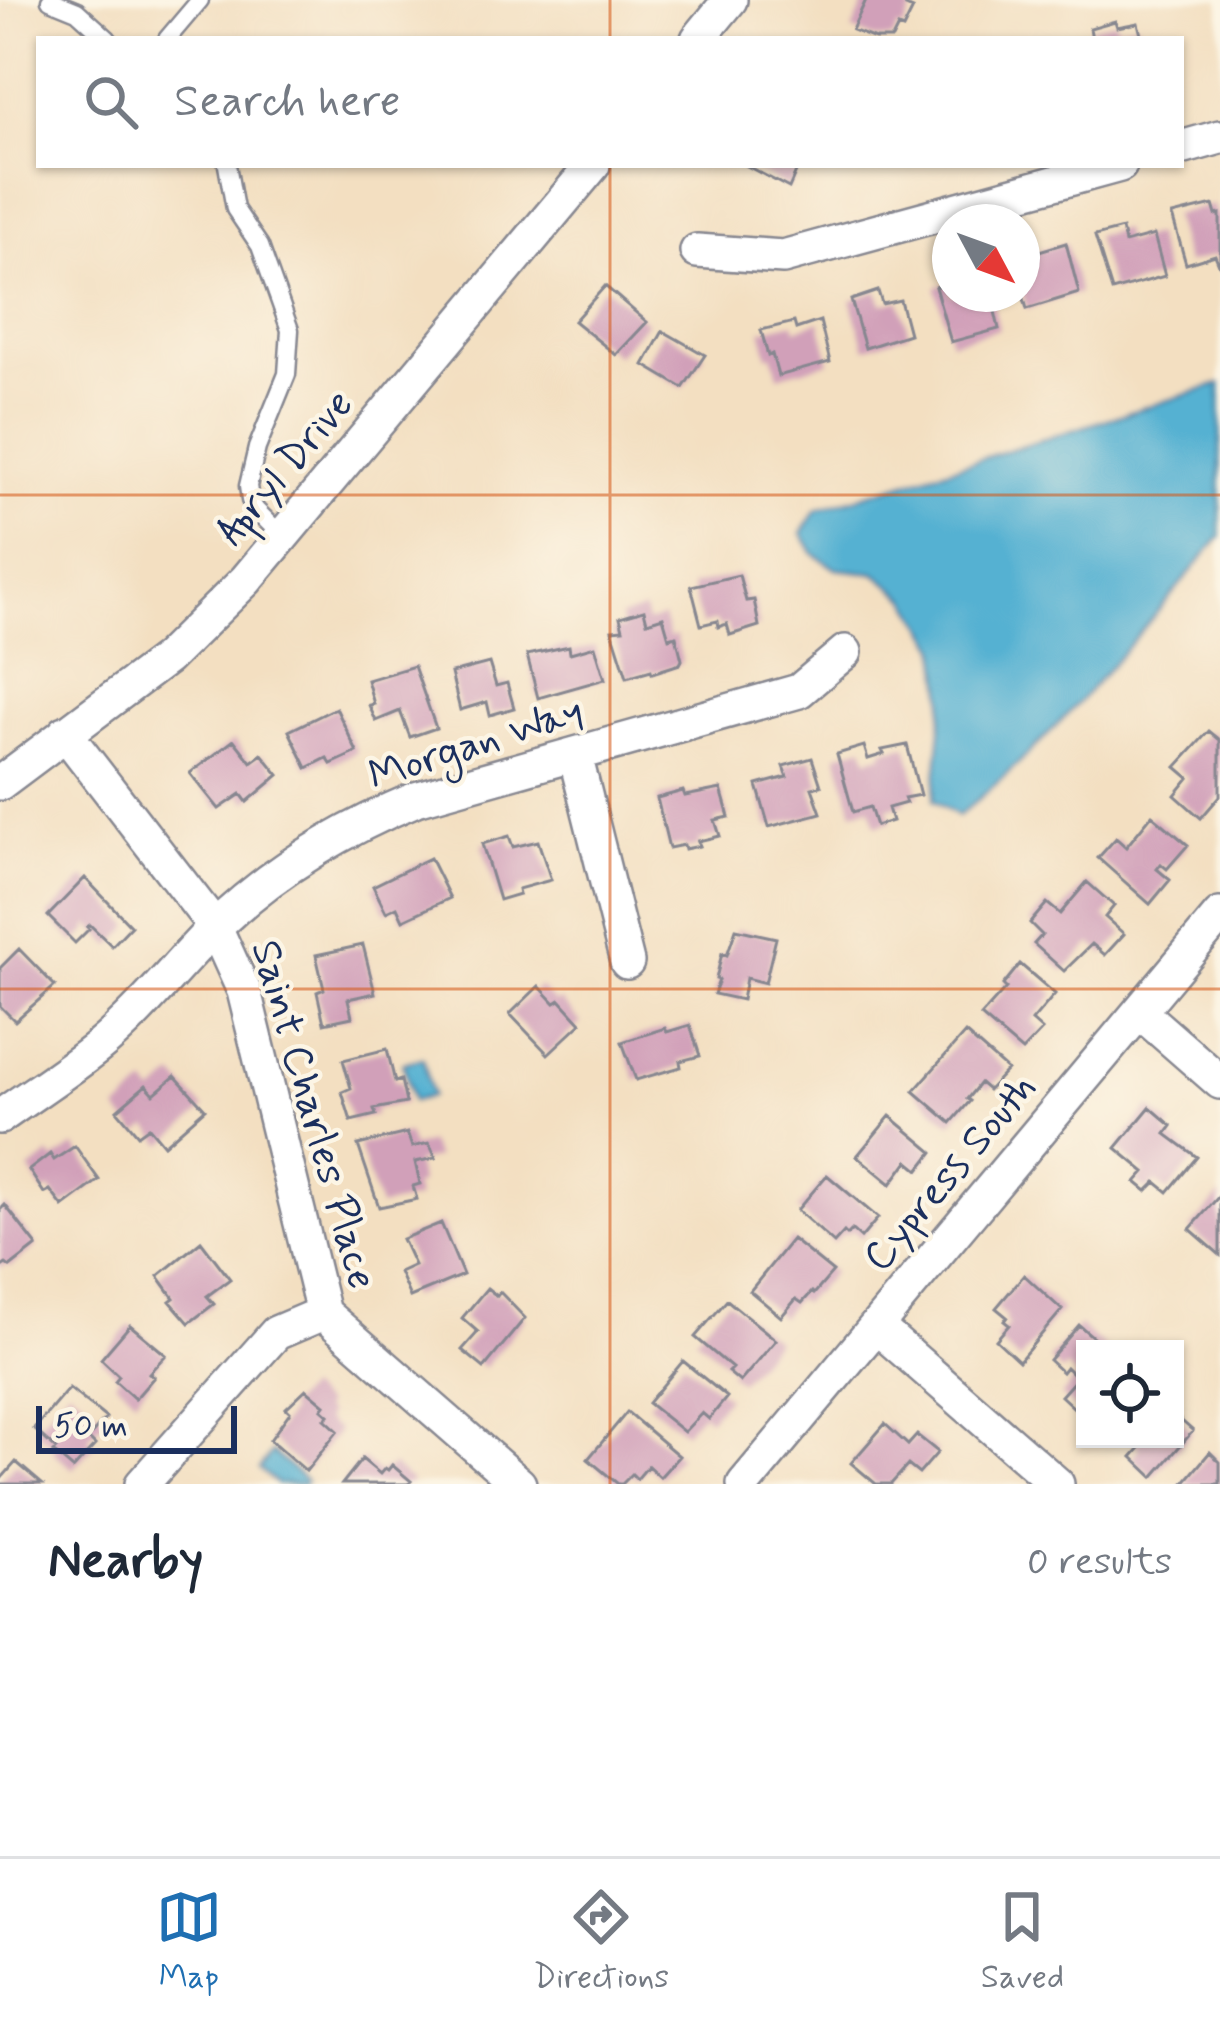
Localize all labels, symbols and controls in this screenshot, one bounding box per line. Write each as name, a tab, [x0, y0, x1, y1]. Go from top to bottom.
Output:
search box	[36, 36, 1184, 168]
icon: search	[78, 69, 144, 135]
text: Search here	[174, 73, 401, 132]
north arrow	[932, 204, 1040, 312]
street label: Apryl Drive	[205, 379, 370, 560]
street label: Morgan Way	[362, 684, 591, 808]
street label: Saint Charles Place	[237, 934, 389, 1296]
street label: Cypress South	[852, 1063, 1050, 1284]
map controls	[1076, 1340, 1184, 1448]
button: locate	[1076, 1340, 1184, 1448]
scale bar	[36, 1400, 237, 1453]
text: 50 m	[54, 1405, 128, 1449]
text: Nearby	[48, 1529, 203, 1595]
text: 0 results	[1027, 1537, 1172, 1588]
tab: Map	[156, 1884, 222, 2000]
tab: Directions	[533, 1884, 669, 2000]
tab: Saved	[981, 1884, 1064, 2000]

